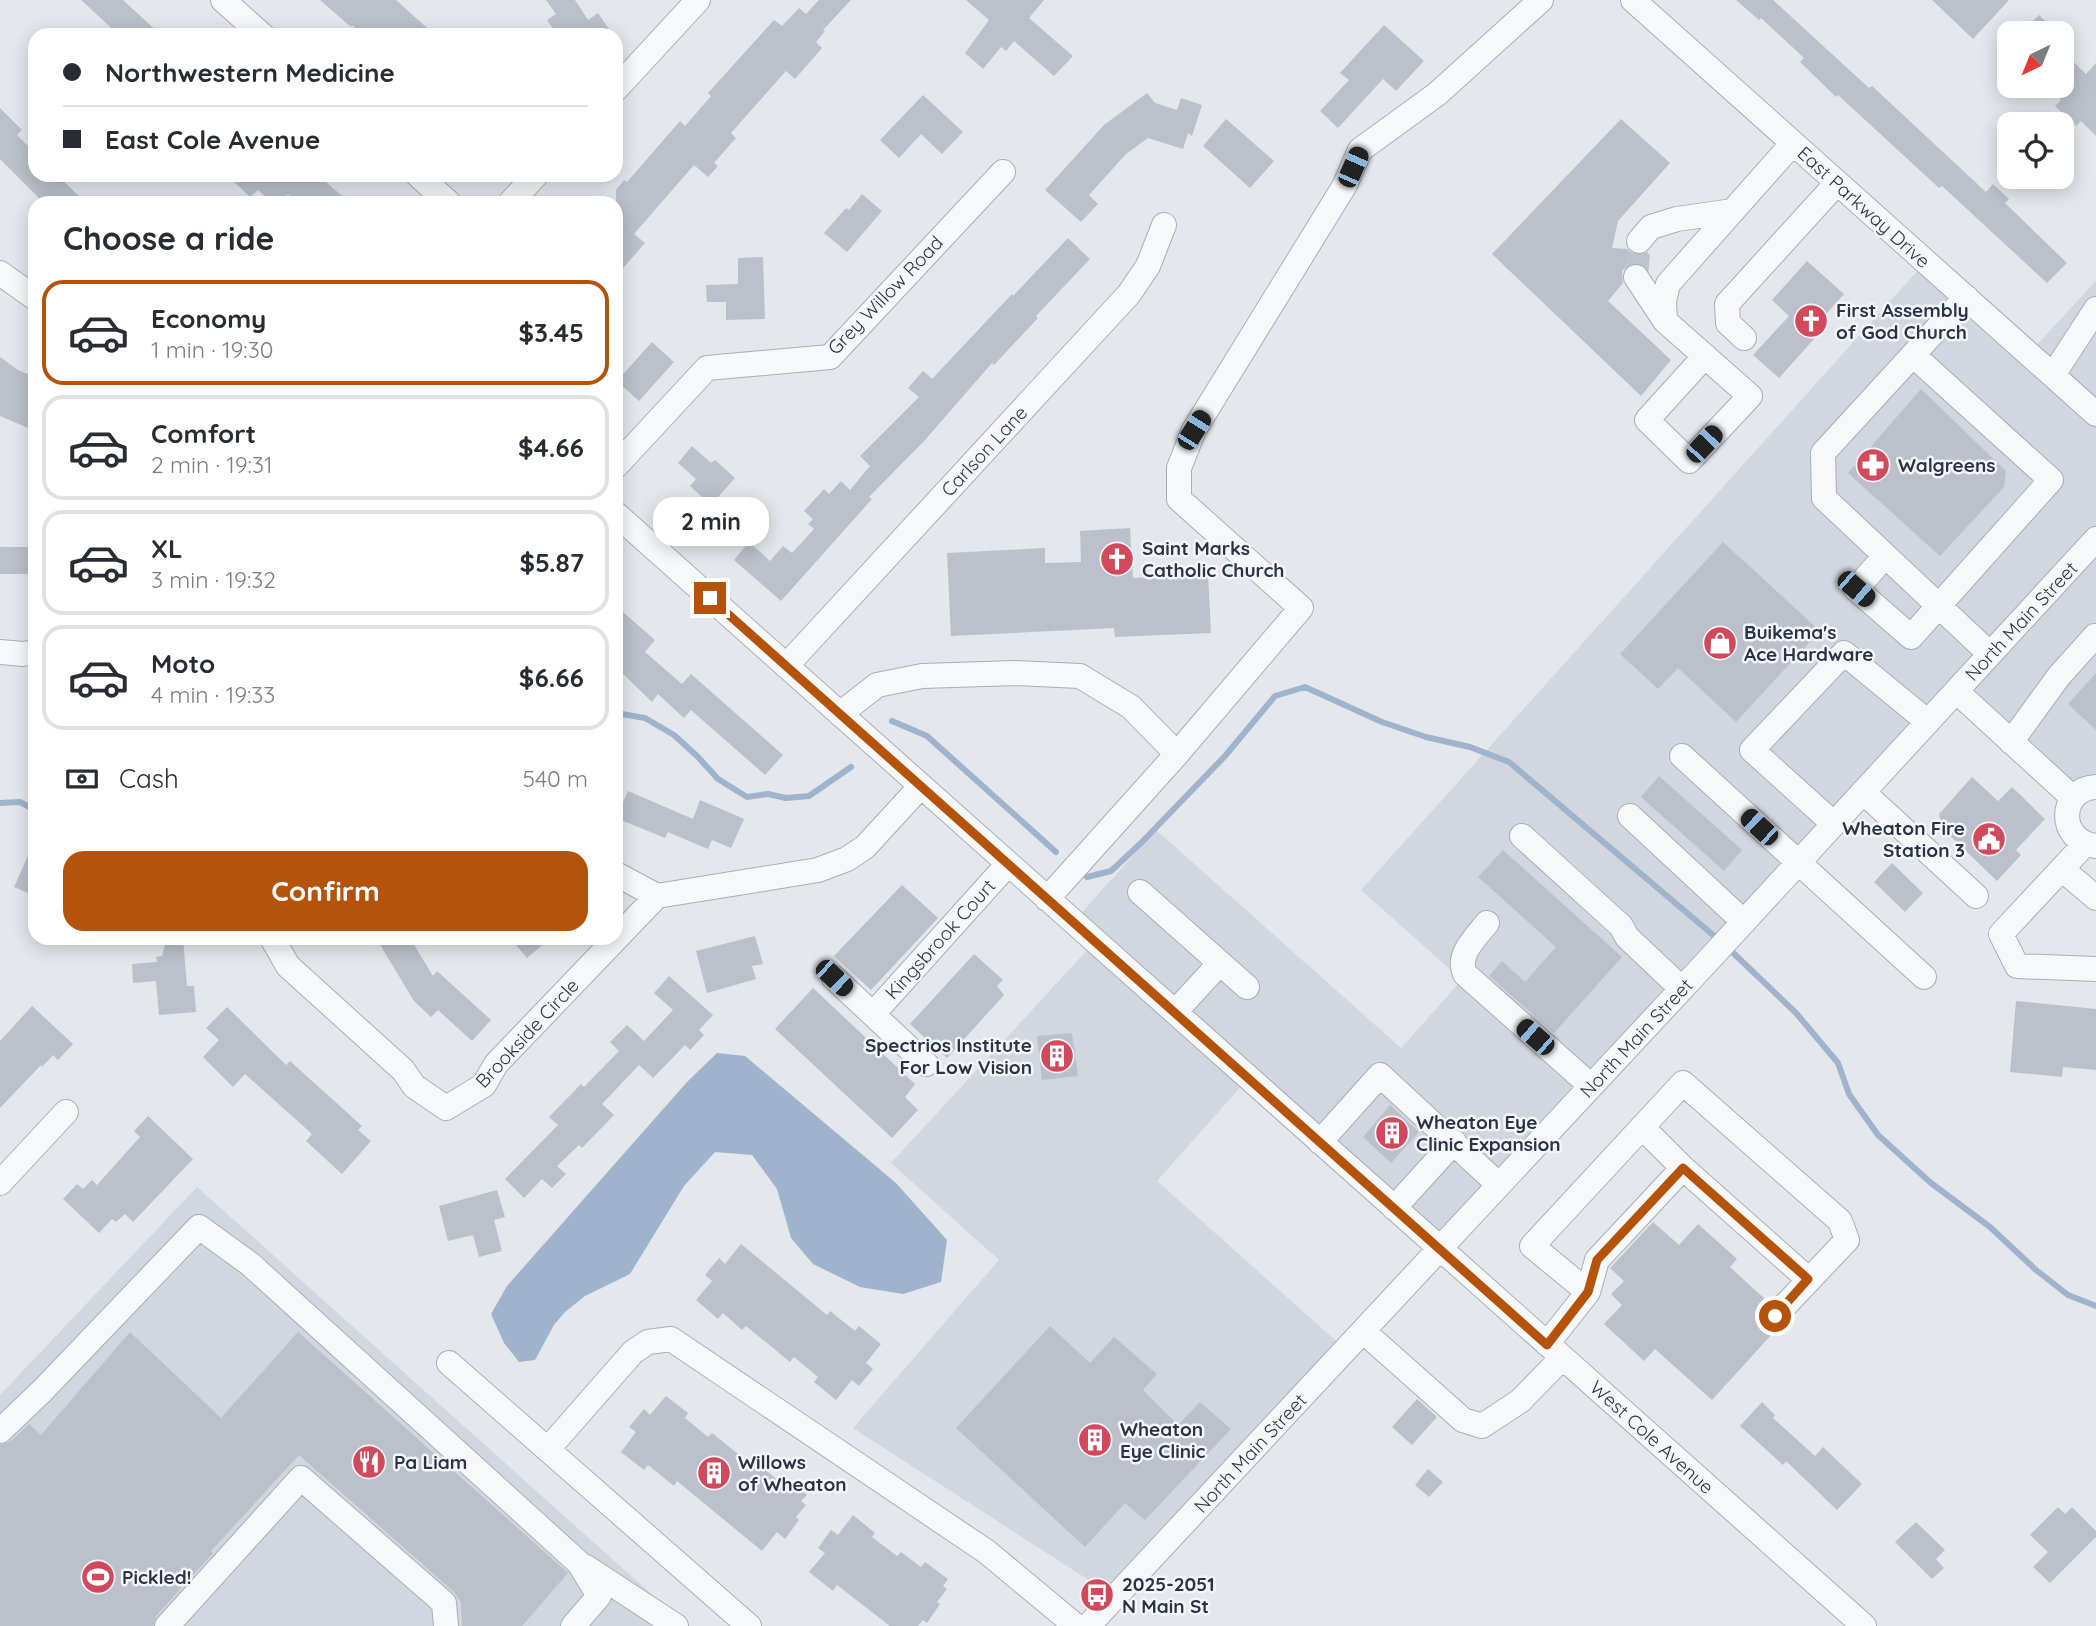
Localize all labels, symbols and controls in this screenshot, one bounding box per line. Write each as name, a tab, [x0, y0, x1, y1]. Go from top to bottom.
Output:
north arrow	[1997, 21, 2074, 98]
map controls	[1997, 21, 2074, 189]
text: Northwestern Medicine	[105, 56, 395, 89]
button: locate	[1997, 112, 2074, 189]
text: East Cole Avenue	[105, 123, 320, 156]
street label: East Parkway Drive	[1793, 141, 1935, 273]
car	[1335, 144, 1372, 190]
text: Choose a ride	[63, 218, 275, 258]
street label: Grey Willow Road	[822, 231, 948, 359]
place label: First Assembly of God Church	[1836, 298, 1969, 344]
icon: car	[67, 301, 130, 364]
text: Economy	[151, 302, 266, 335]
church icon: First Assembly of God Church	[1792, 302, 1830, 340]
text: $3.45	[519, 316, 584, 349]
text: 1 min · 19:30	[151, 335, 273, 364]
street label: Carlson Lane	[936, 401, 1032, 501]
car	[1174, 407, 1215, 453]
icon: car	[67, 416, 130, 479]
text: Comfort	[151, 417, 256, 450]
car	[1682, 421, 1727, 467]
text: $4.66	[518, 431, 584, 464]
pharmacy icon: Walgreens	[1854, 446, 1892, 484]
text: 2 min · 19:31	[151, 450, 272, 479]
place label: Walgreens	[1898, 453, 1995, 477]
callout: 2 min	[652, 496, 768, 546]
text: 2 min	[681, 507, 741, 536]
icon: car	[67, 531, 130, 594]
text: XL	[151, 532, 183, 565]
place label: Saint Marks Catholic Church	[1142, 536, 1284, 582]
church icon: Saint Marks Catholic Church	[1098, 540, 1136, 578]
text: $5.87	[520, 546, 584, 579]
street label: North Main Street	[1960, 556, 2082, 686]
text: 3 min · 19:32	[151, 565, 276, 594]
car	[1834, 567, 1879, 611]
route end	[694, 582, 726, 614]
place label: Buikema's Ace Hardware	[1744, 620, 1874, 666]
shop icon: Buikema's Ace Hardware	[1701, 624, 1739, 662]
icon: car	[67, 646, 130, 709]
text: Moto	[151, 647, 215, 680]
text: $6.66	[519, 661, 584, 694]
text: 4 min · 19:33	[151, 680, 275, 709]
icon: cash	[63, 760, 101, 798]
text: Cash	[119, 762, 179, 795]
text: 540 m	[522, 764, 588, 793]
car	[1737, 805, 1782, 849]
place label: Wheaton Fire Station 3	[1842, 816, 1965, 862]
public building icon: Wheaton Fire Station 3	[1970, 820, 2008, 858]
button: Confirm	[63, 851, 588, 931]
street label: Kingsbrook Court	[880, 874, 1000, 1004]
car	[812, 956, 857, 1000]
street label: Brookside Circle	[470, 973, 584, 1093]
street label: North Main Street	[1575, 973, 1697, 1103]
car	[1513, 1015, 1558, 1059]
place label: Spectrios Institute For Low Vision	[865, 1033, 1032, 1079]
building icon: Spectrios Institute For Low Vision	[1038, 1037, 1076, 1075]
place label: Wheaton Eye Clinic Expansion	[1416, 1110, 1561, 1156]
building icon: Wheaton Eye Clinic Expansion	[1373, 1114, 1411, 1152]
route start	[1759, 1300, 1791, 1332]
street label: West Cole Avenue	[1585, 1375, 1719, 1499]
street label: North Main Street	[1189, 1388, 1311, 1518]
place label: Wheaton Eye Clinic	[1120, 1417, 1206, 1463]
building icon: Wheaton Eye Clinic	[1076, 1421, 1114, 1459]
restaurant icon: Pa Liam	[350, 1443, 388, 1481]
place label: Pa Liam	[394, 1450, 467, 1474]
place label: Willows of Wheaton	[738, 1450, 847, 1496]
building icon: Willows of Wheaton	[695, 1454, 733, 1492]
sports icon: Pickled!	[79, 1558, 117, 1596]
place label: Pickled!	[122, 1565, 192, 1589]
place label: 2025-2051 N Main St	[1122, 1572, 1215, 1618]
bus stop icon: 2025-2051 N Main St	[1078, 1576, 1116, 1614]

